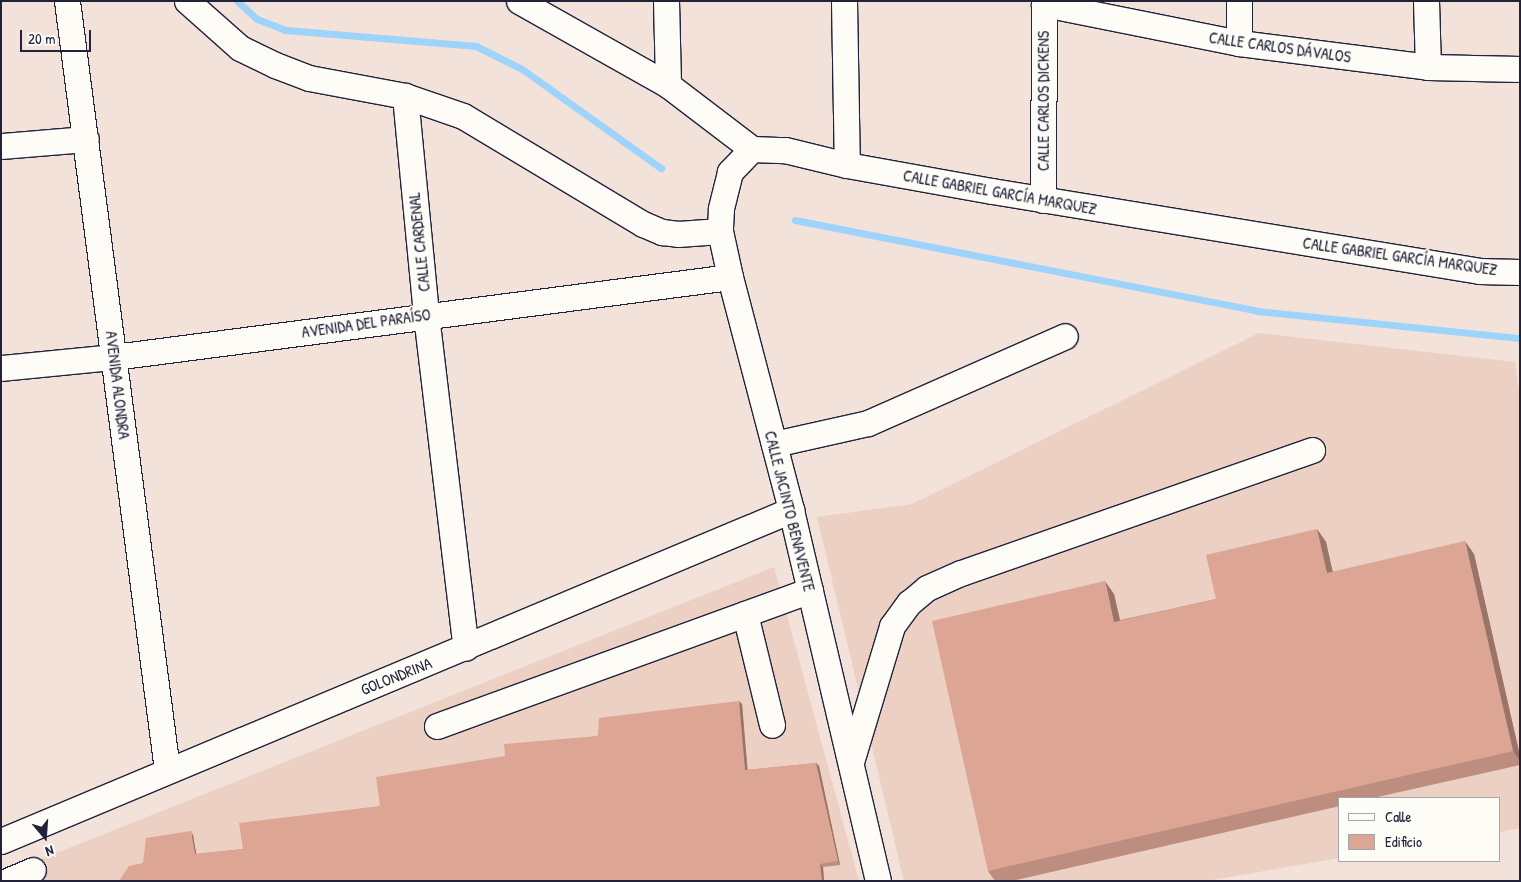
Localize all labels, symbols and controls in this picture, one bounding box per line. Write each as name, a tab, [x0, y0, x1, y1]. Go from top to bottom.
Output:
scale bar	[22, 20, 94, 52]
text: 20 m	[28, 28, 55, 49]
street label: CALLE CARLOS DÁVALOS	[1208, 28, 1352, 66]
street label: CALLE CARLOS DICKENS	[1033, 31, 1053, 171]
street label: CALLE GABRIEL GARCÍA MARQUEZ	[902, 165, 1098, 219]
street label: CALLE CARDENAL	[404, 191, 434, 293]
street label: CALLE GABRIEL GARCÍA MARQUEZ	[1301, 233, 1499, 279]
street label: AVENIDA DEL PARAÍSO	[300, 304, 432, 342]
street label: AVENIDA ALONDRA	[102, 330, 134, 440]
street label: CALLE JACINTO BENAVENTE	[761, 429, 819, 593]
street label: GOLONDRINA	[358, 653, 434, 699]
legend	[1338, 797, 1501, 862]
text: Calle	[1385, 806, 1412, 827]
north arrow	[20, 812, 70, 862]
text: Edificio	[1385, 831, 1422, 852]
text: N	[43, 842, 56, 862]

